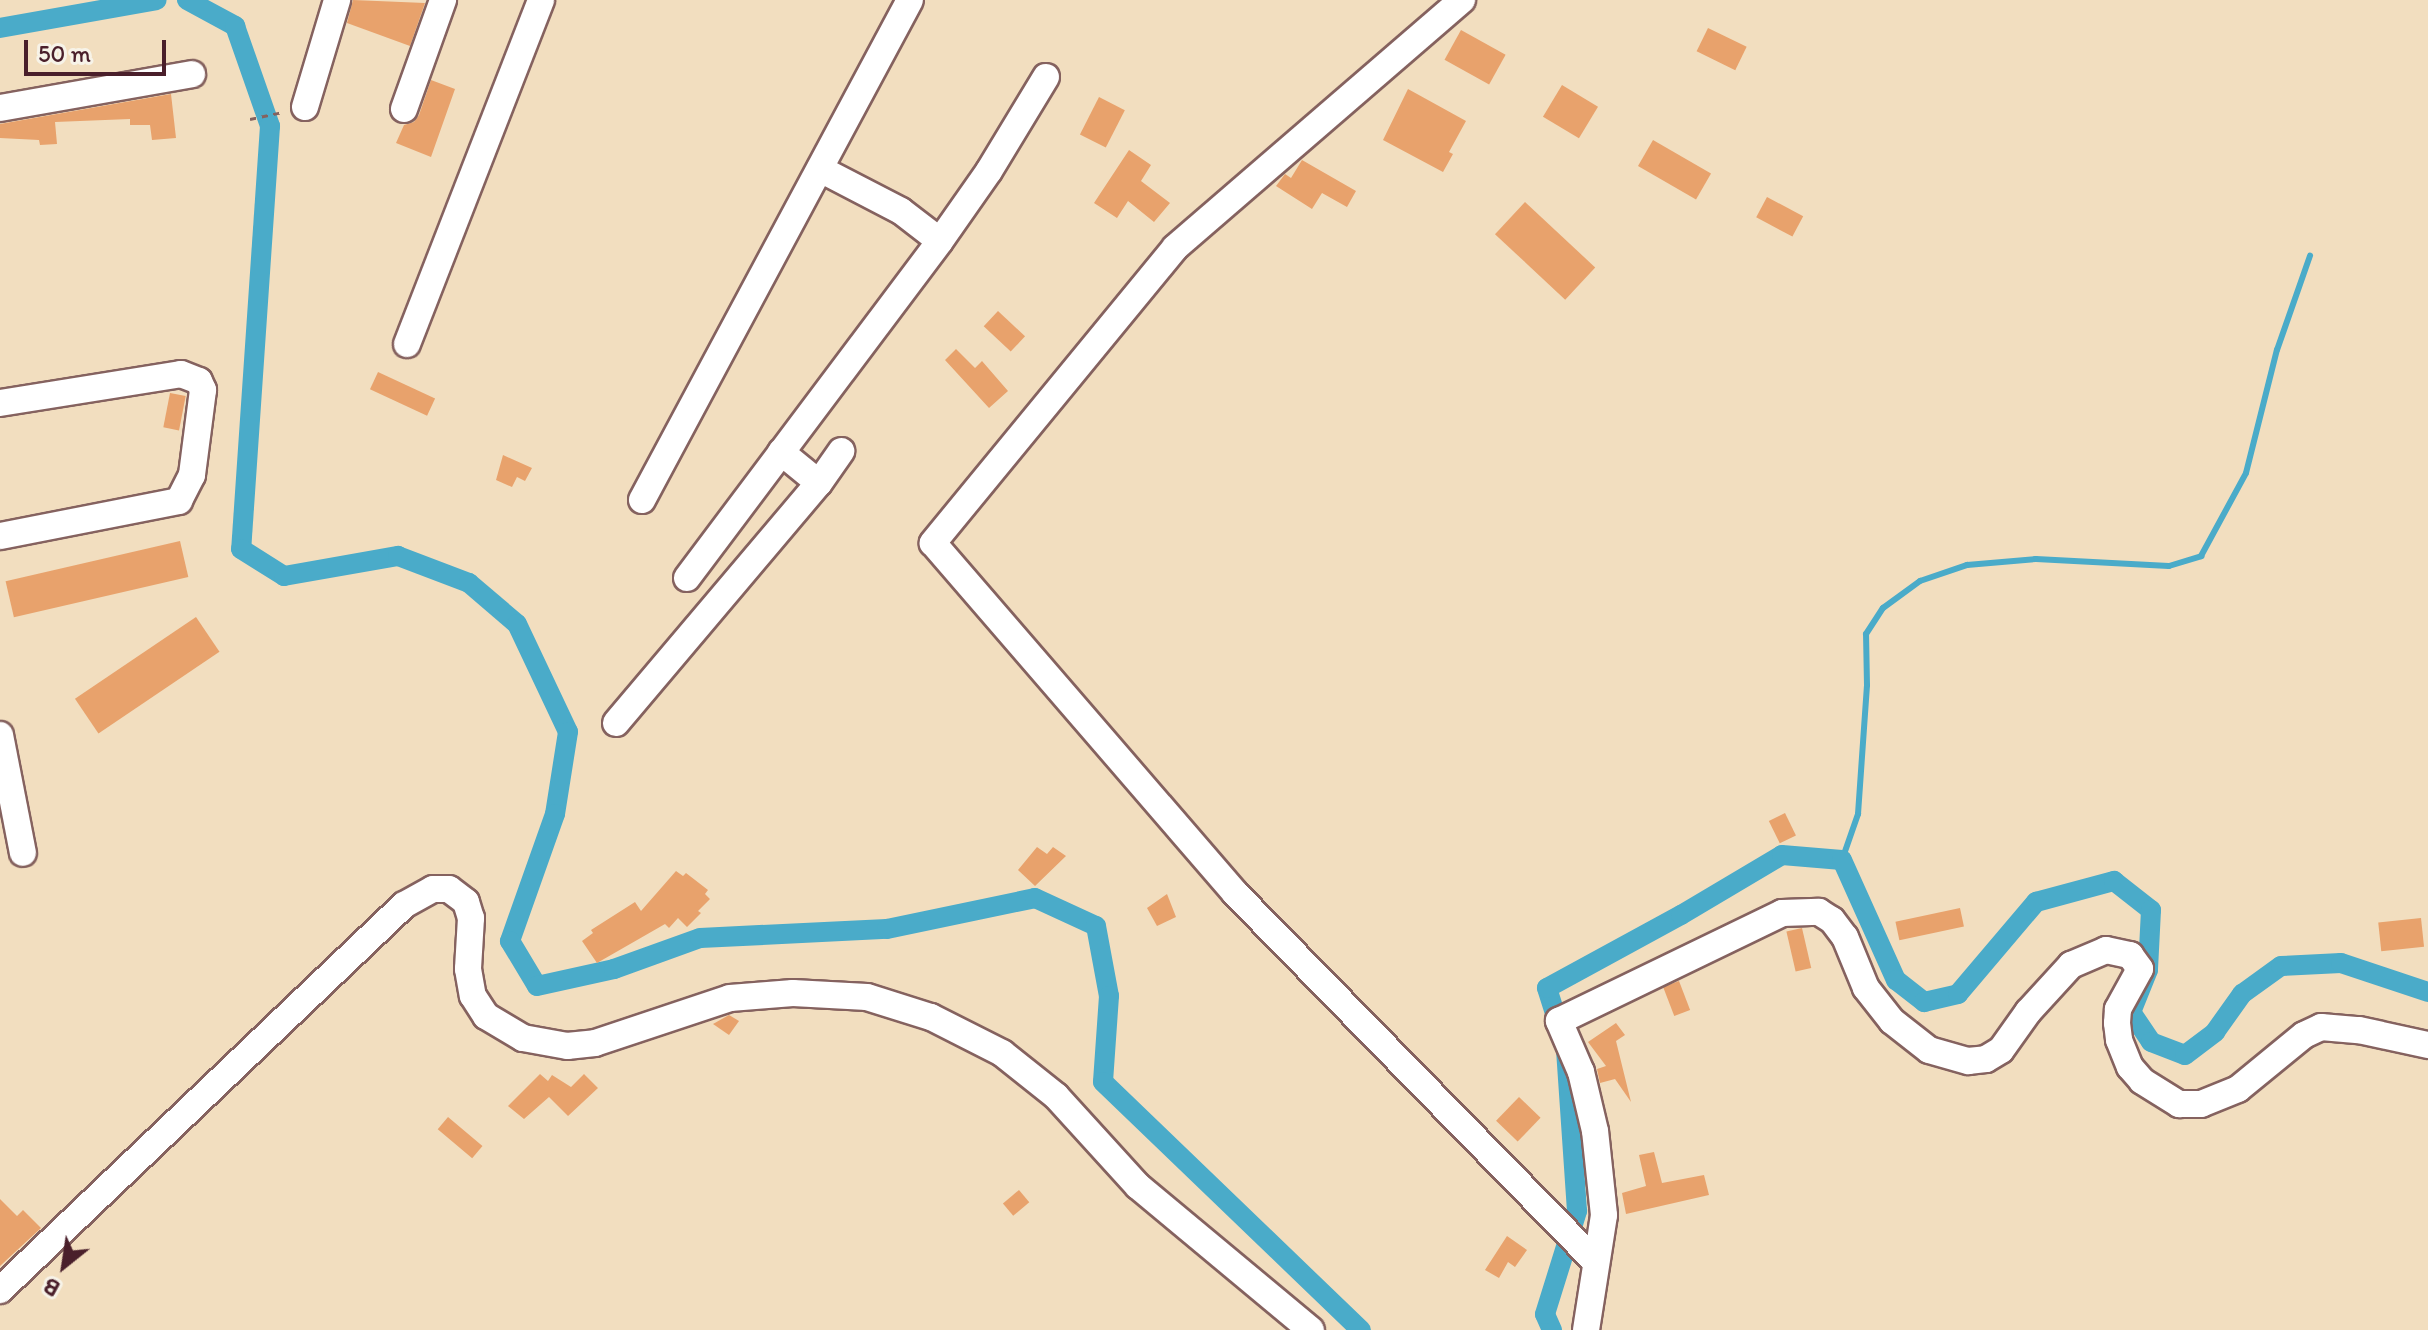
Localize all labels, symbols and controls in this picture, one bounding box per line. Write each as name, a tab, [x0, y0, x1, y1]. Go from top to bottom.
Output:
scale bar	[28, 24, 170, 74]
text: 50 m	[38, 39, 91, 68]
north arrow	[24, 1226, 104, 1306]
text: B	[39, 1272, 65, 1302]

